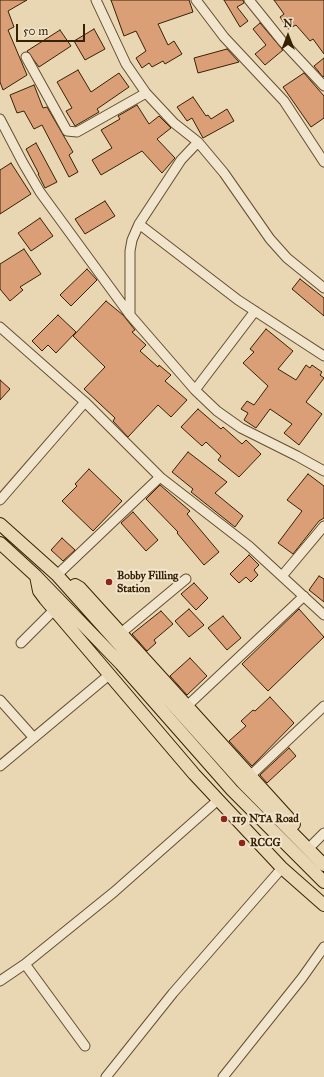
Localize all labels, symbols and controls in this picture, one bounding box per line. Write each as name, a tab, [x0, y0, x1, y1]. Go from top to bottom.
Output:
scale bar	[18, 16, 87, 42]
north arrow	[268, 16, 308, 56]
text: N	[283, 17, 293, 30]
text: 50 m	[23, 24, 48, 38]
place label: Bobby Filling Station	[117, 569, 178, 595]
marker: Bobby Filling Station	[104, 577, 114, 587]
place label: 119 NTA Road	[232, 812, 299, 826]
marker: 119 NTA Road	[219, 814, 229, 824]
place label: RCCG	[250, 836, 281, 850]
marker: RCCG	[237, 838, 247, 848]

